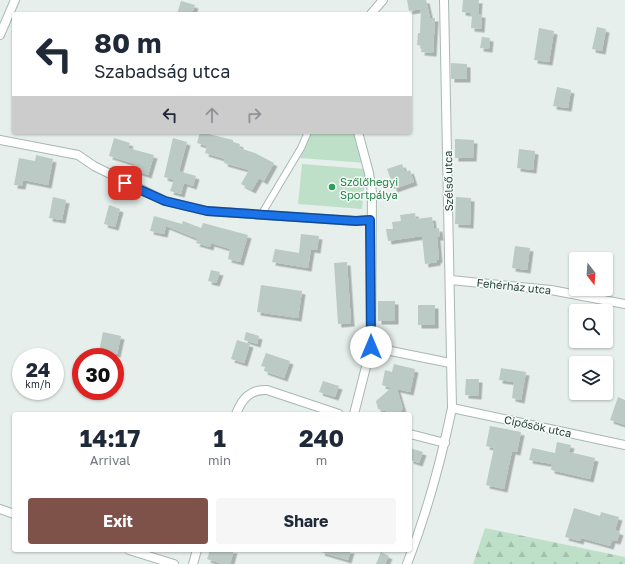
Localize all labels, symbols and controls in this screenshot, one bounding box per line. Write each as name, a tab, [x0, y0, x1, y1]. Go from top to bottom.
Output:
text: 80 m	[94, 26, 162, 59]
icon: left	[28, 28, 80, 80]
text: Szabadság utca	[94, 60, 230, 82]
icon: left	[159, 104, 181, 126]
icon: ahead	[201, 104, 223, 126]
icon: right	[243, 104, 265, 126]
street label: Szélső utca	[441, 150, 455, 212]
pin	[108, 166, 142, 200]
icon: arrive	[114, 172, 136, 194]
place label: Szőlőhegyi Sportpálya	[340, 175, 398, 201]
marker: Szőlőhegyi Sportpálya	[327, 182, 337, 192]
north arrow	[569, 252, 613, 296]
map controls	[569, 252, 613, 400]
street label: Fehérház utca	[476, 276, 552, 296]
button: search	[569, 304, 613, 348]
position arrow	[350, 326, 392, 368]
speed limit sign: 30	[72, 348, 124, 400]
button: layers	[569, 356, 613, 400]
text: 24	[26, 357, 50, 381]
text: km/h	[25, 378, 51, 390]
street label: Cipősök utca	[503, 413, 573, 439]
text: 14:17	[80, 423, 140, 452]
text: 1	[213, 423, 226, 452]
text: 240	[299, 423, 344, 452]
text: Arrival	[90, 452, 130, 468]
text: min	[208, 452, 231, 468]
text: m	[316, 452, 327, 468]
button: Exit	[28, 498, 208, 544]
button: Share	[216, 498, 396, 544]

